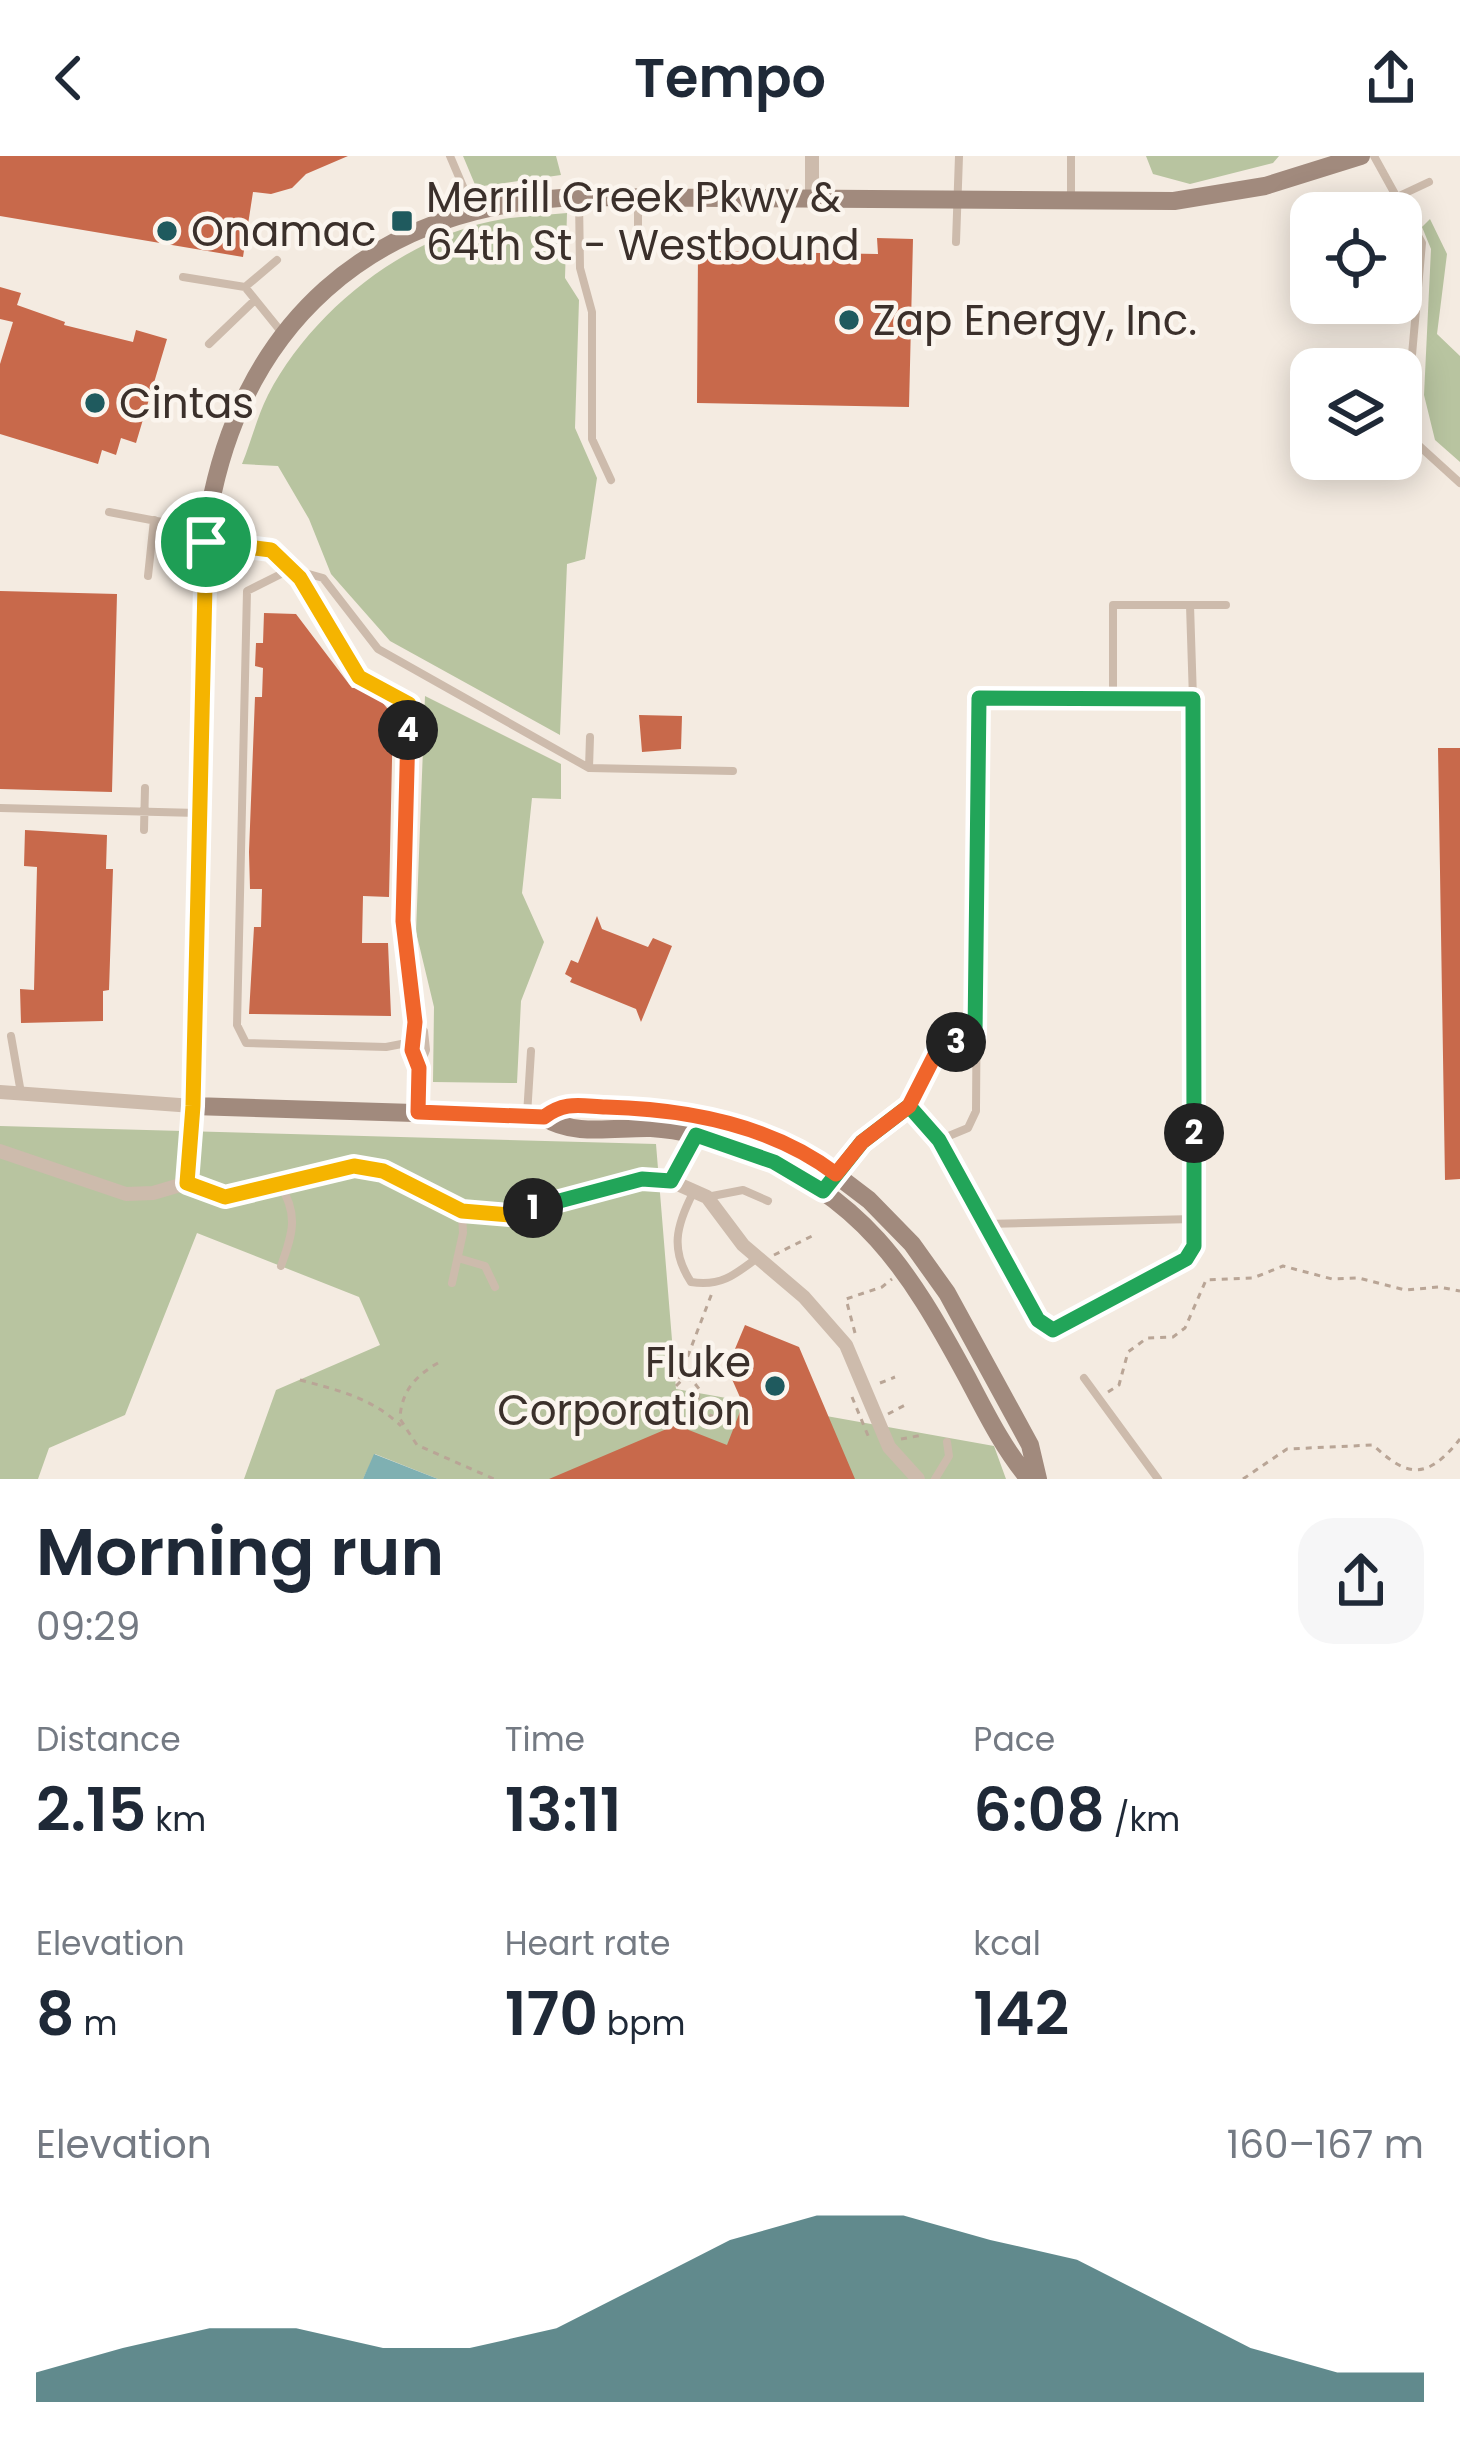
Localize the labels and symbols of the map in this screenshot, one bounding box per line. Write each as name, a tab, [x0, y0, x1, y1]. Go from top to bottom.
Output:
place label: Merrill Creek Pkwy & 64th St - Westbound	[426, 168, 860, 275]
place label: Onamac	[191, 202, 376, 261]
marker: Merrill Creek Pkwy & 64th St - Westbound	[389, 208, 415, 234]
marker: Onamac	[154, 218, 180, 244]
place label: Zap Energy, Inc.	[873, 291, 1197, 350]
marker: Zap Energy, Inc.	[836, 307, 862, 333]
place label: Cintas	[119, 374, 254, 433]
marker: Cintas	[82, 390, 108, 416]
pin	[155, 491, 257, 593]
pin: 4	[378, 700, 438, 760]
pin: 3	[926, 1012, 986, 1072]
pin: 2	[1164, 1103, 1224, 1163]
pin: 1	[503, 1178, 563, 1238]
place label: Fluke Corporation	[497, 1333, 751, 1440]
marker: Fluke Corporation	[762, 1373, 788, 1399]

